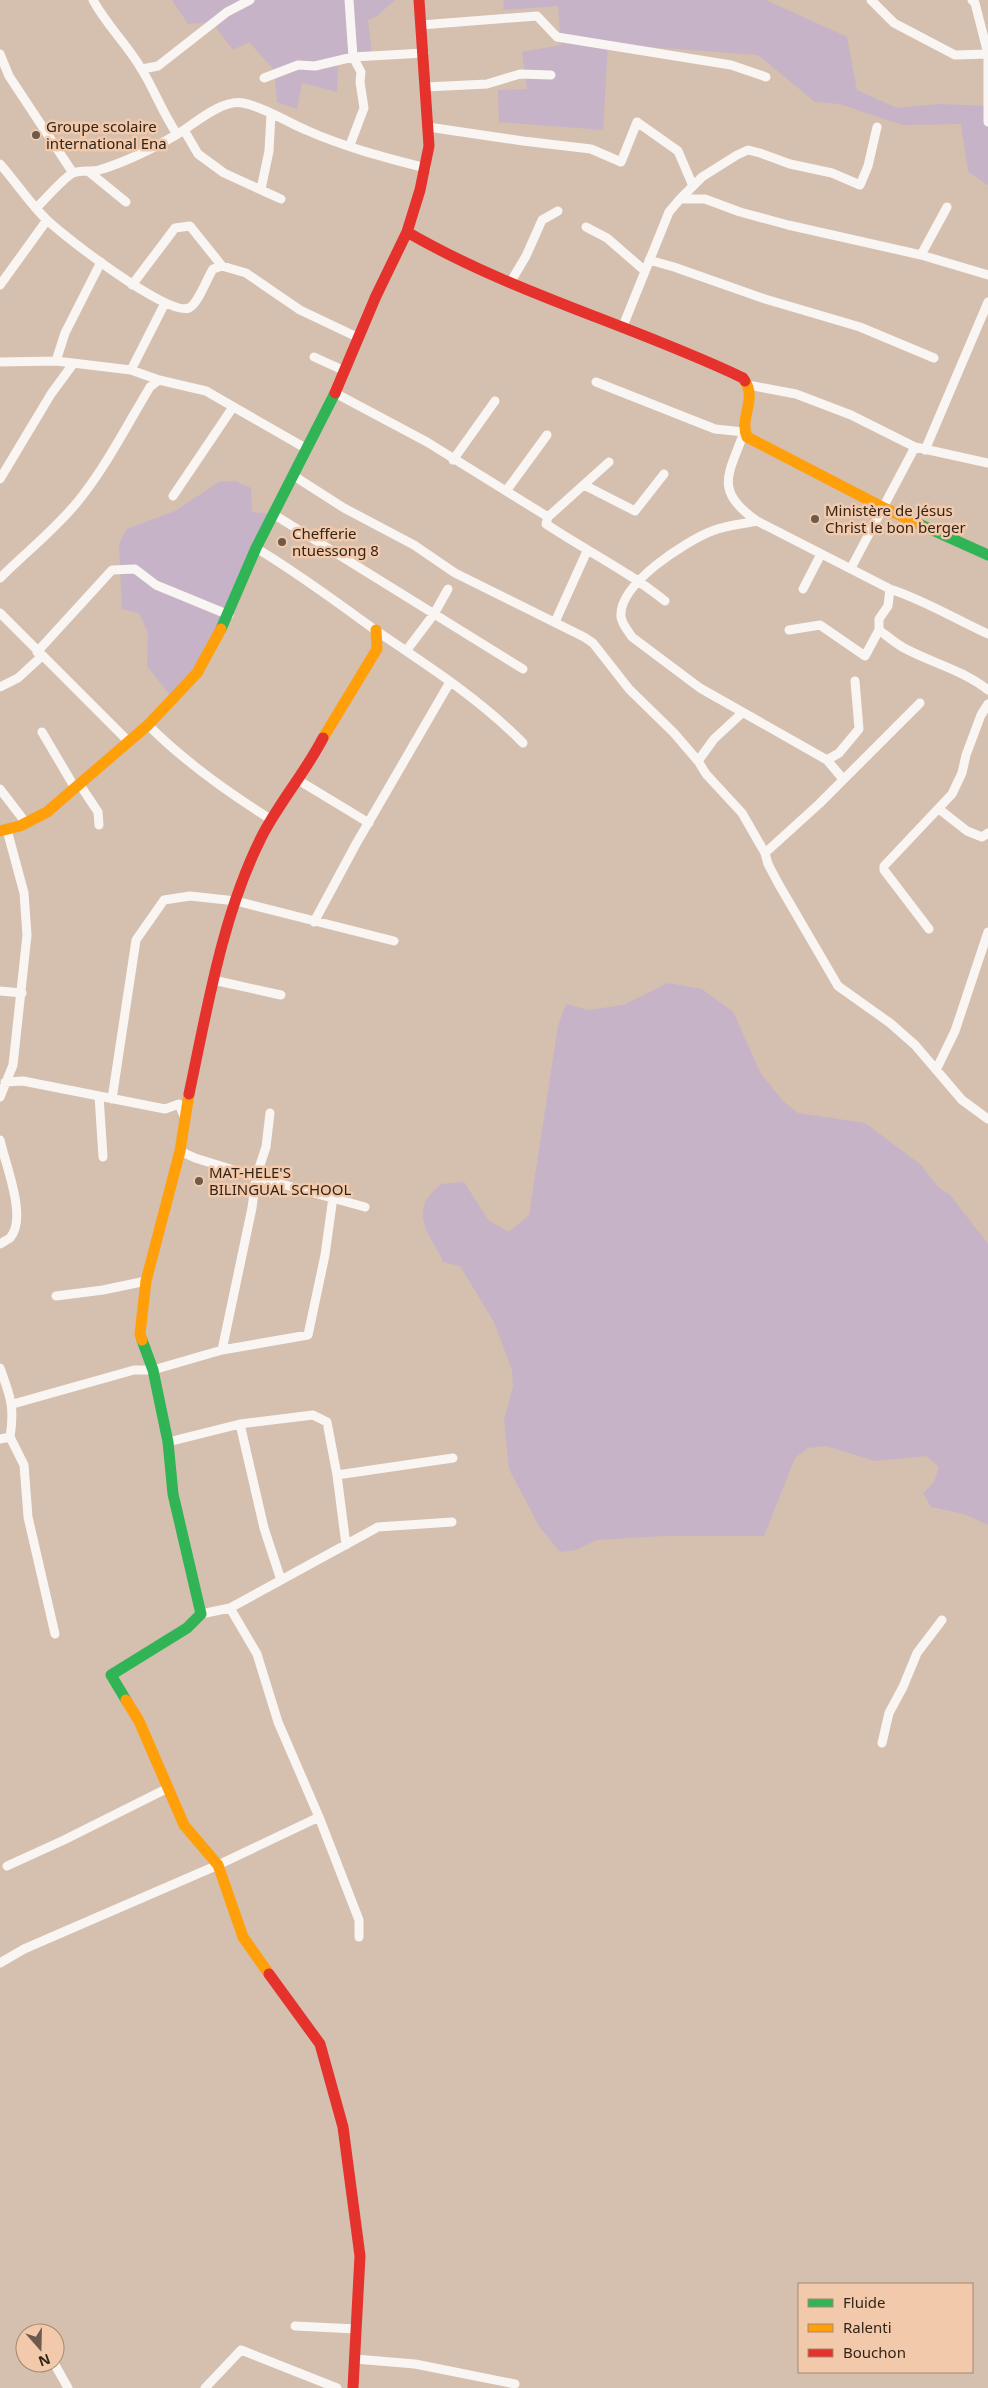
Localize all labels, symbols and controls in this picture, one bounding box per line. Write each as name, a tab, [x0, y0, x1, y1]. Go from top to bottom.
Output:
place label: Groupe scolaire international Ena	[46, 116, 167, 153]
marker: Groupe scolaire international Ena	[30, 129, 42, 141]
place label: Ministère de Jésus Christ le bon berger	[825, 500, 966, 537]
marker: Ministère de Jésus Christ le bon berger	[809, 513, 821, 525]
place label: Chefferie ntuessong 8	[292, 523, 379, 560]
marker: Chefferie ntuessong 8	[276, 536, 288, 548]
place label: MAT-HELE'S BILINGUAL SCHOOL	[209, 1162, 352, 1199]
marker: MAT-HELE'S BILINGUAL SCHOOL	[193, 1175, 205, 1187]
legend	[798, 2283, 973, 2373]
text: Fluide	[843, 2292, 885, 2312]
text: Ralenti	[843, 2317, 892, 2337]
north arrow	[15, 2323, 65, 2373]
text: Bouchon	[843, 2342, 906, 2362]
text: N	[36, 2350, 53, 2372]

